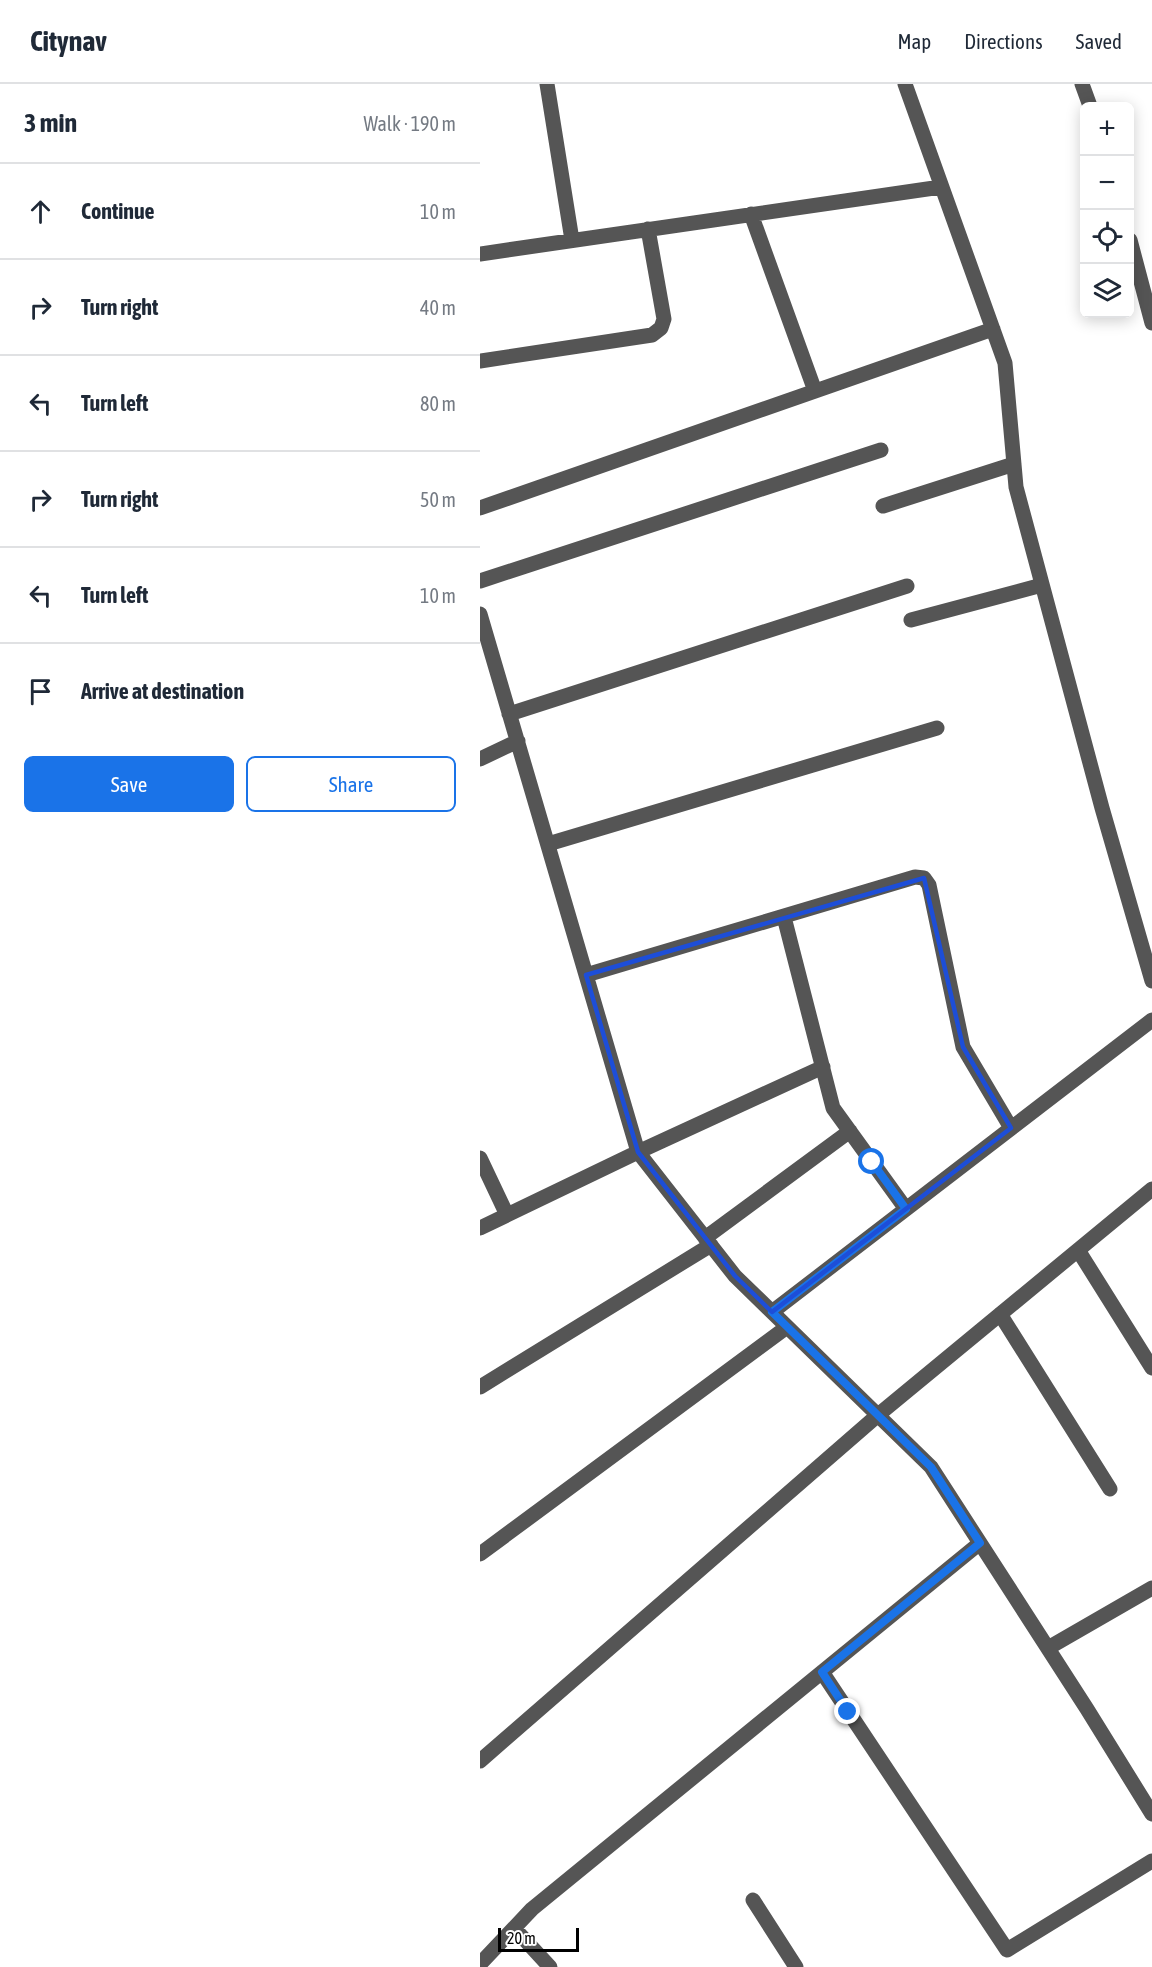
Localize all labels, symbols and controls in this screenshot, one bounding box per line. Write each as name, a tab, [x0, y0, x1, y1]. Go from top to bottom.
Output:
text: Citynav	[30, 25, 107, 57]
text: Map	[897, 29, 931, 53]
text: Directions	[964, 29, 1043, 53]
text: Saved	[1076, 29, 1122, 53]
map controls	[1080, 102, 1134, 318]
button: +	[1080, 102, 1134, 156]
text: 3 min	[24, 108, 77, 138]
text: Walk · 190 m	[364, 112, 456, 135]
button: −	[1080, 156, 1134, 210]
icon: ahead	[24, 195, 57, 228]
text: Continue	[81, 198, 155, 224]
text: 10 m	[420, 200, 456, 223]
button: locate	[1080, 210, 1134, 264]
button: layers	[1080, 264, 1134, 318]
icon: right	[24, 291, 57, 324]
text: Turn right	[81, 294, 158, 320]
text: 40 m	[420, 296, 456, 319]
icon: left	[24, 387, 57, 420]
text: Turn left	[81, 390, 148, 416]
text: 80 m	[420, 392, 456, 415]
icon: right	[24, 483, 57, 516]
text: Turn right	[81, 486, 158, 512]
text: 50 m	[420, 488, 456, 511]
icon: left	[24, 579, 57, 612]
text: Turn left	[81, 582, 148, 608]
text: 10 m	[420, 584, 456, 607]
icon: arrive	[24, 675, 57, 708]
text: Arrive at destination	[81, 678, 244, 704]
button: Save	[24, 756, 234, 812]
button: Share	[246, 756, 456, 812]
route start	[858, 1148, 884, 1174]
route end	[834, 1698, 860, 1724]
scale bar	[498, 1925, 579, 1952]
text: 20 m	[507, 1929, 536, 1947]

